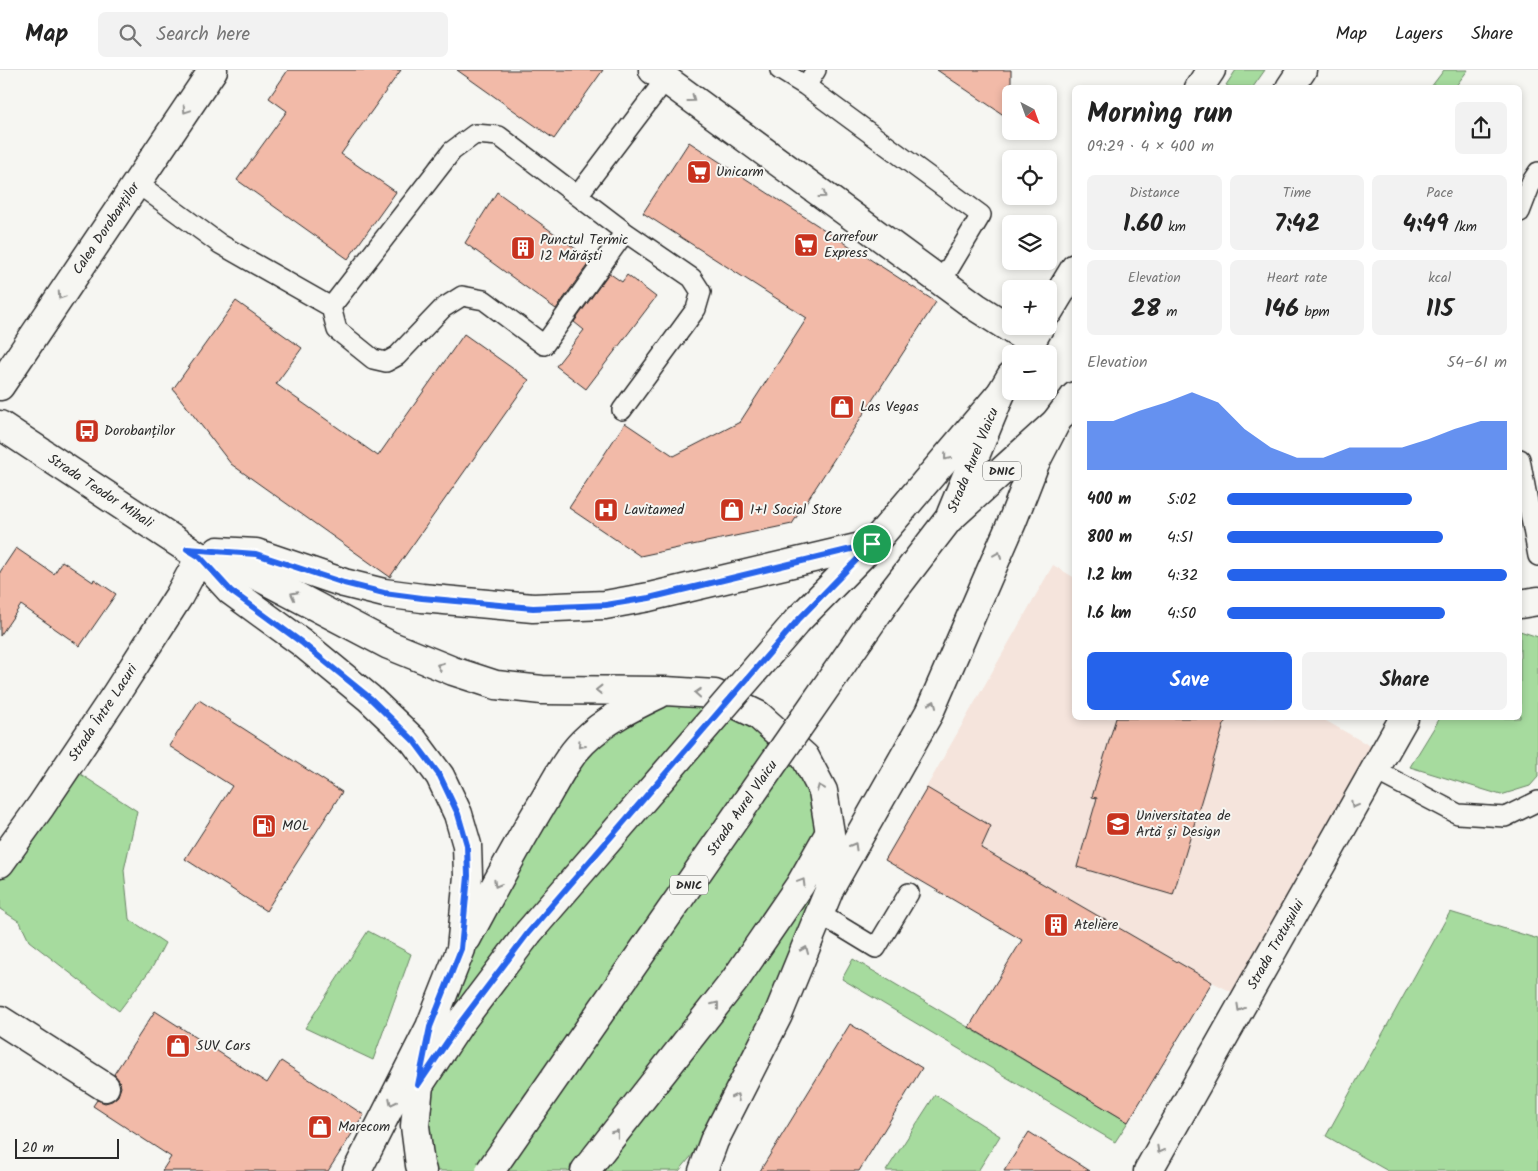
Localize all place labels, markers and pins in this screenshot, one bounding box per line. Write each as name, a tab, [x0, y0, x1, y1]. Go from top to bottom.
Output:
supermarket icon: Unicarm	[686, 159, 712, 185]
place label: Unicarm	[716, 161, 764, 183]
place label: Carrefour Express	[824, 226, 879, 264]
place label: Punctul Termic 12 Mărăști	[540, 229, 628, 267]
supermarket icon: Carrefour Express	[793, 232, 819, 258]
building icon: Punctul Termic 12 Mărăști	[510, 235, 536, 261]
shop icon: Las Vegas	[829, 394, 855, 420]
place label: Las Vegas	[860, 396, 919, 418]
bus stop icon: Dorobanților	[74, 418, 100, 444]
place label: Dorobanților	[104, 420, 176, 442]
hospital icon: Lavitamed	[593, 497, 619, 523]
shop icon: 1+1 Social Store	[719, 497, 745, 523]
place label: Lavitamed	[624, 499, 685, 521]
place label: 1+1 Social Store	[750, 499, 843, 521]
pin	[851, 523, 893, 565]
place label: Universitatea de Artă și Design	[1136, 805, 1231, 843]
school or university icon: Universitatea de Artă și Design	[1105, 811, 1131, 837]
fuel station icon: MOL	[251, 813, 277, 839]
place label: MOL	[282, 815, 309, 837]
building icon: Ateliere	[1043, 912, 1069, 938]
place label: Ateliere	[1074, 914, 1119, 936]
shop icon: SUV Cars	[165, 1033, 191, 1059]
place label: SUV Cars	[196, 1035, 250, 1057]
shop icon: Marecom	[307, 1114, 333, 1140]
place label: Marecom	[338, 1116, 390, 1138]

